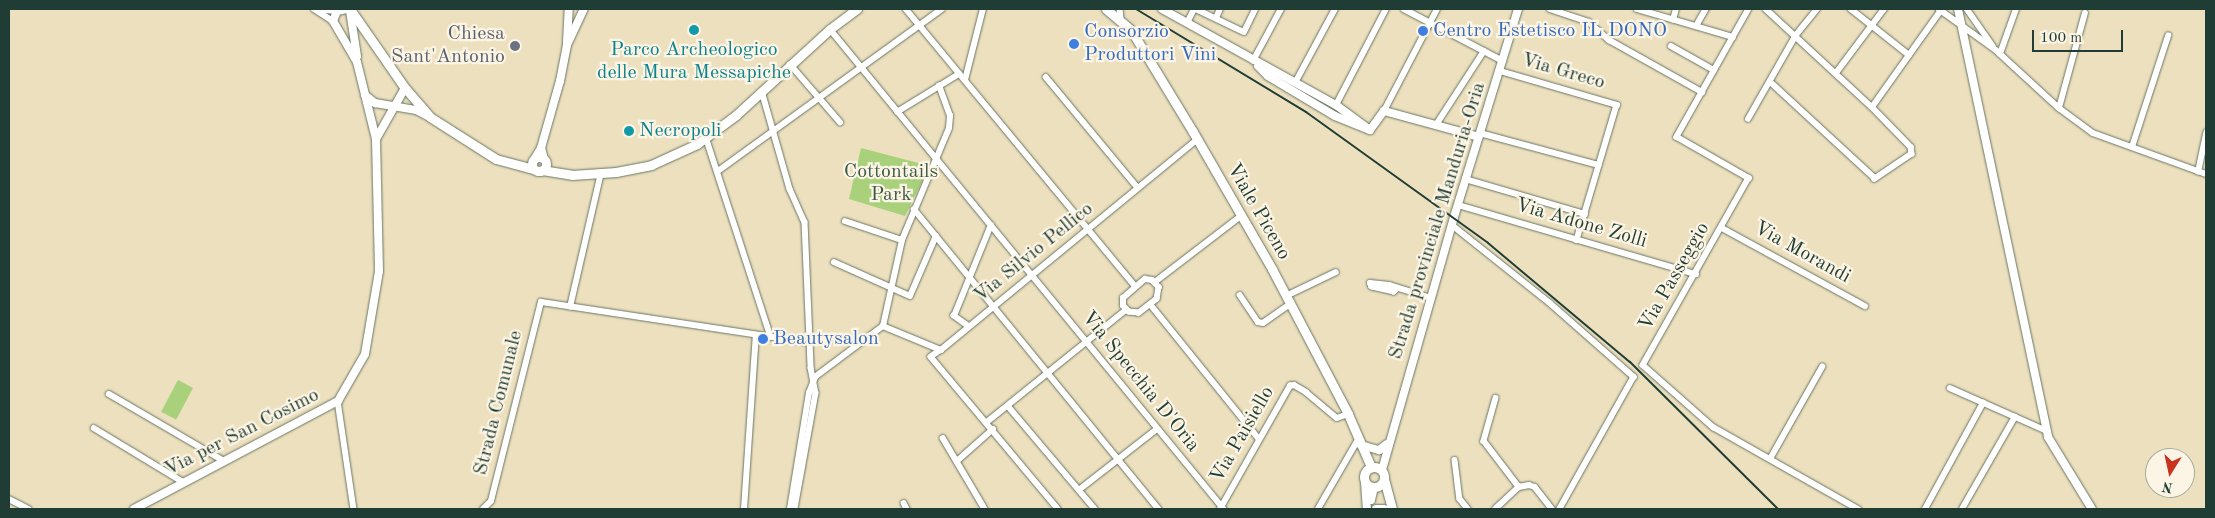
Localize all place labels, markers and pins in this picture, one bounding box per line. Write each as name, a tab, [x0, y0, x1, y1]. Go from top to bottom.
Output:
place label: Centro Estetisco IL DONO	[1433, 19, 1667, 43]
place label: Consorzio Produttori Vini	[1084, 21, 1216, 68]
place label: Chiesa Sant'Antonio	[391, 22, 505, 69]
marker: Parco Archeologico delle Mura Messapiche	[688, 24, 700, 36]
marker: Centro Estetisco IL DONO	[1417, 25, 1429, 37]
place label: Parco Archeologico delle Mura Messapiche	[597, 38, 791, 85]
marker: Consorzio Produttori Vini	[1068, 38, 1080, 50]
marker: Chiesa Sant'Antonio	[509, 40, 521, 52]
place label: Necropoli	[639, 119, 722, 143]
marker: Necropoli	[623, 125, 635, 137]
place label: Beautysalon	[773, 327, 879, 351]
marker: Beautysalon	[757, 333, 769, 345]

